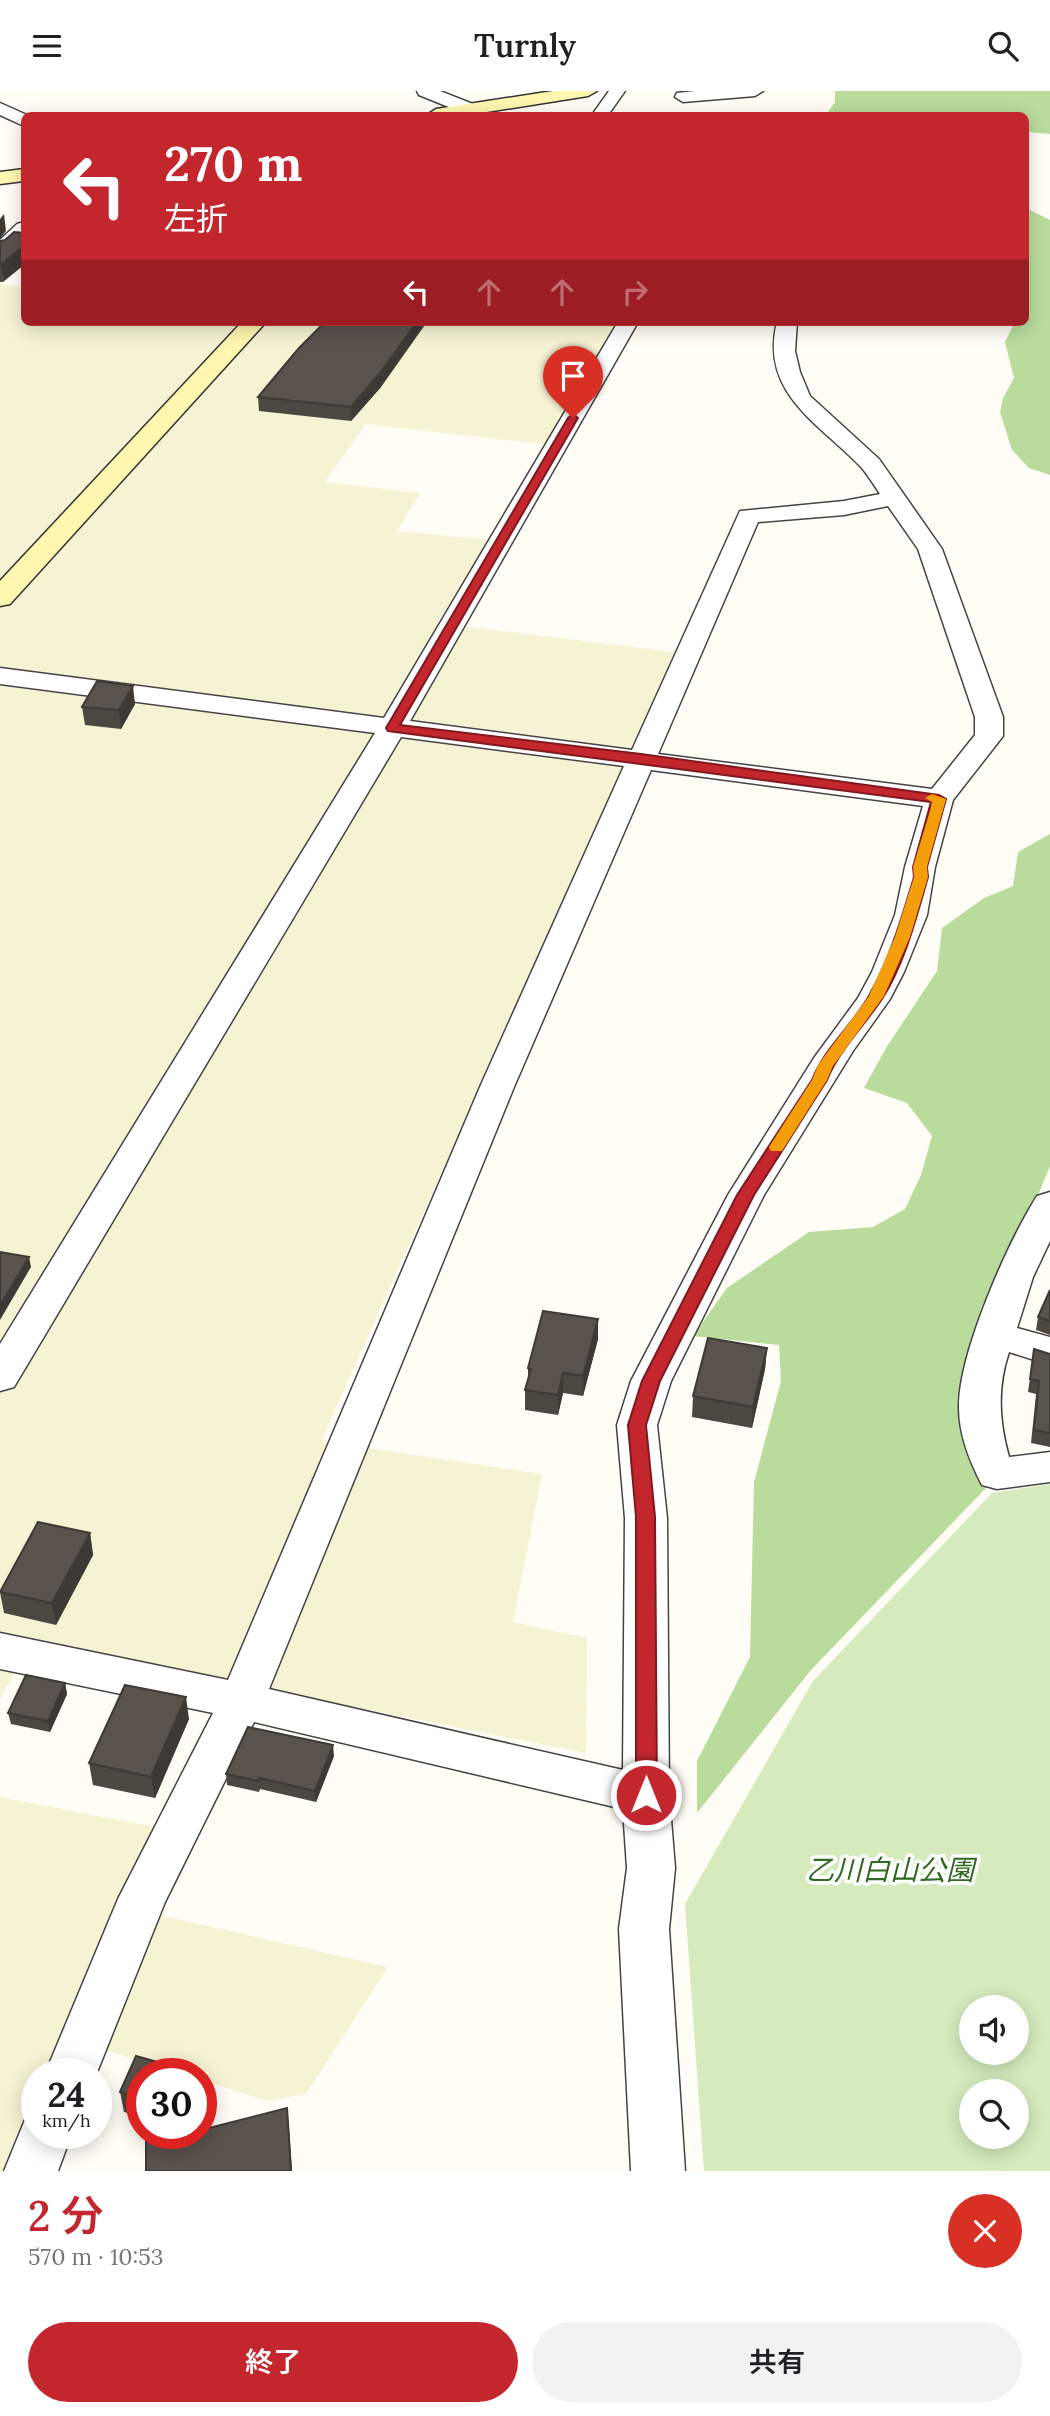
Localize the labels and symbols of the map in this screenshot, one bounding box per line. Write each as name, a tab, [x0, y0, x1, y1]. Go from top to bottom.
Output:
pin	[543, 346, 603, 418]
position arrow	[609, 1758, 683, 1832]
park label: 乙川白山公園	[806, 1852, 978, 1888]
speed limit sign: 30	[126, 2058, 217, 2149]

